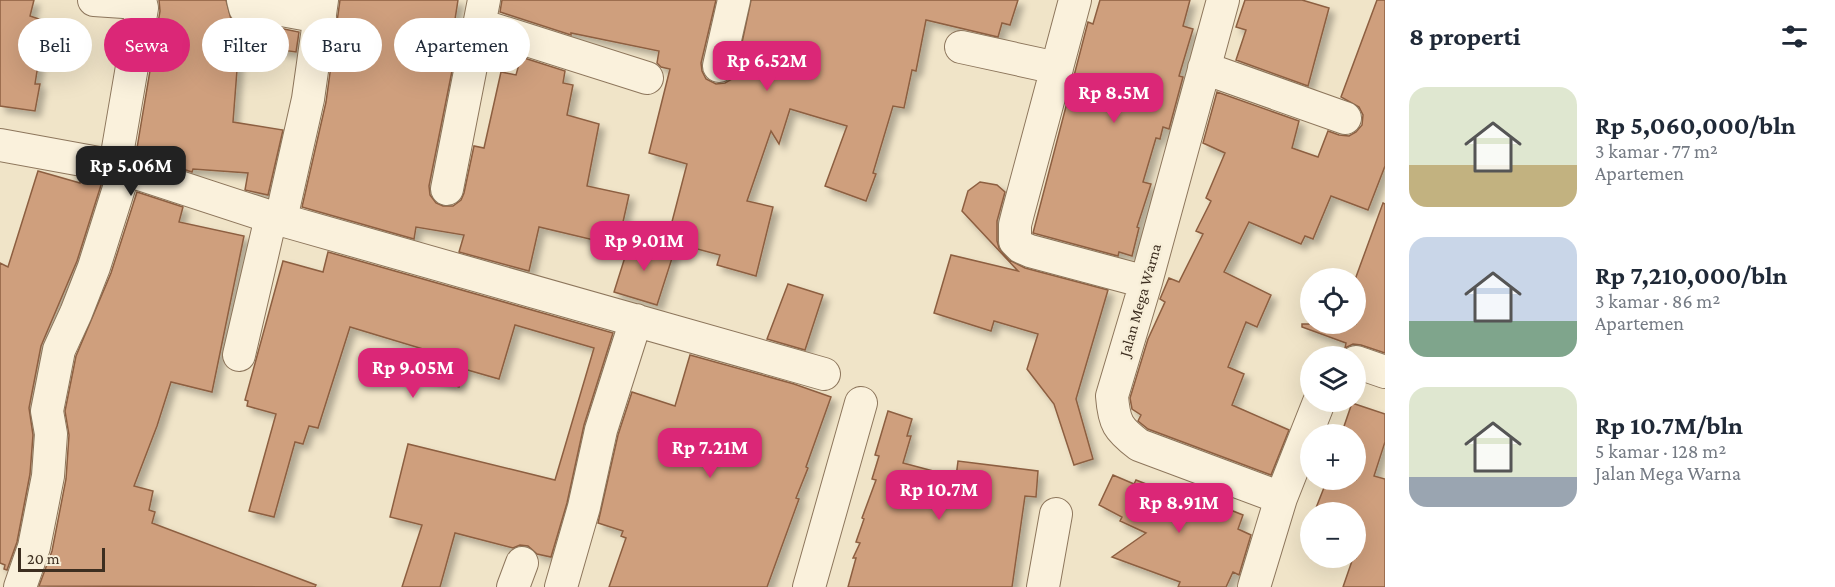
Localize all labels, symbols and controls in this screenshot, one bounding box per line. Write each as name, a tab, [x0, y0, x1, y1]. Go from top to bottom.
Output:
chip: Beli	[18, 18, 92, 72]
chip: Sewa	[104, 18, 190, 72]
chip: Filter	[202, 18, 289, 72]
chip: Baru	[301, 18, 382, 72]
chip: Apartemen	[394, 18, 530, 72]
icon: filters	[1778, 20, 1811, 53]
text: 8 properti	[1409, 22, 1520, 51]
pin: Rp 6.52M	[705, 41, 829, 92]
text: Rp 6.52M	[727, 49, 807, 71]
pin: Rp 8.5M	[1059, 73, 1169, 124]
text: Rp 8.5M	[1078, 81, 1150, 103]
icon: home	[1457, 111, 1529, 183]
text: Rp 5,060,000/bln	[1595, 111, 1796, 140]
text: 3 kamar · 77 m²	[1595, 140, 1718, 162]
pin: Rp 5.06M	[69, 146, 193, 197]
text: Rp 5.06M	[90, 154, 172, 176]
text: Apartemen	[1595, 162, 1684, 184]
pin: Rp 9.01M	[582, 221, 706, 272]
text: Rp 9.01M	[604, 229, 684, 251]
street label: Jalan Mega Warna	[1115, 241, 1165, 361]
icon: home	[1457, 261, 1529, 333]
text: Rp 7,210,000/bln	[1595, 261, 1788, 290]
map controls	[1300, 268, 1366, 568]
button: locate	[1300, 268, 1366, 334]
text: 3 kamar · 86 m²	[1595, 290, 1720, 312]
text: Apartemen	[1595, 312, 1684, 334]
button: layers	[1300, 346, 1366, 412]
pin: Rp 9.05M	[351, 348, 475, 399]
text: Rp 9.05M	[372, 356, 454, 378]
icon: home	[1457, 411, 1529, 483]
text: Rp 10.7M/bln	[1595, 411, 1743, 440]
button: +	[1300, 424, 1366, 490]
pin: Rp 7.21M	[648, 428, 772, 479]
text: Rp 7.21M	[672, 436, 748, 458]
text: 5 kamar · 128 m²	[1595, 440, 1726, 462]
text: Jalan Mega Warna	[1595, 462, 1741, 484]
pin: Rp 10.7M	[877, 470, 1001, 521]
text: Rp 10.7M	[900, 478, 978, 500]
pin: Rp 8.91M	[1117, 483, 1241, 534]
text: Rp 8.91M	[1139, 491, 1219, 513]
button: −	[1300, 502, 1366, 568]
scale bar	[18, 545, 105, 572]
text: 20 m	[27, 550, 60, 567]

